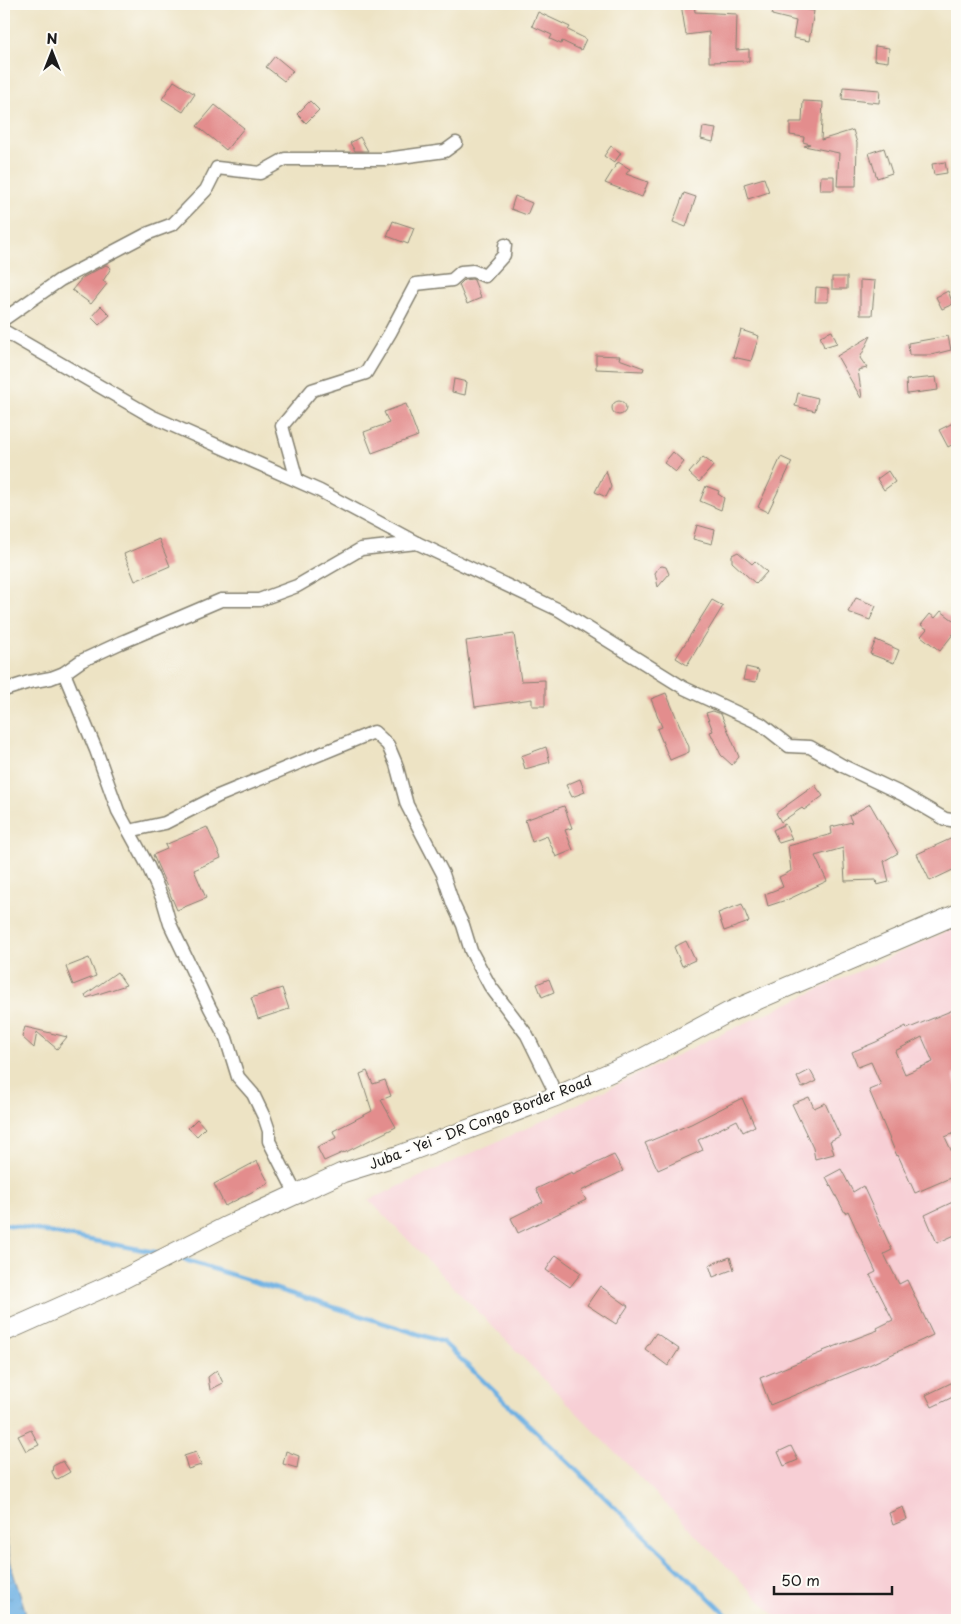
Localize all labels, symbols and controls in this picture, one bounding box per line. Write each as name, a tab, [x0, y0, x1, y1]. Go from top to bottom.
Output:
north arrow	[28, 28, 78, 78]
text: N	[46, 28, 58, 49]
street label: Juba - Yei - DR Congo Border Road	[365, 1070, 595, 1174]
scale bar	[774, 1564, 891, 1596]
text: 50 m	[781, 1568, 820, 1591]

